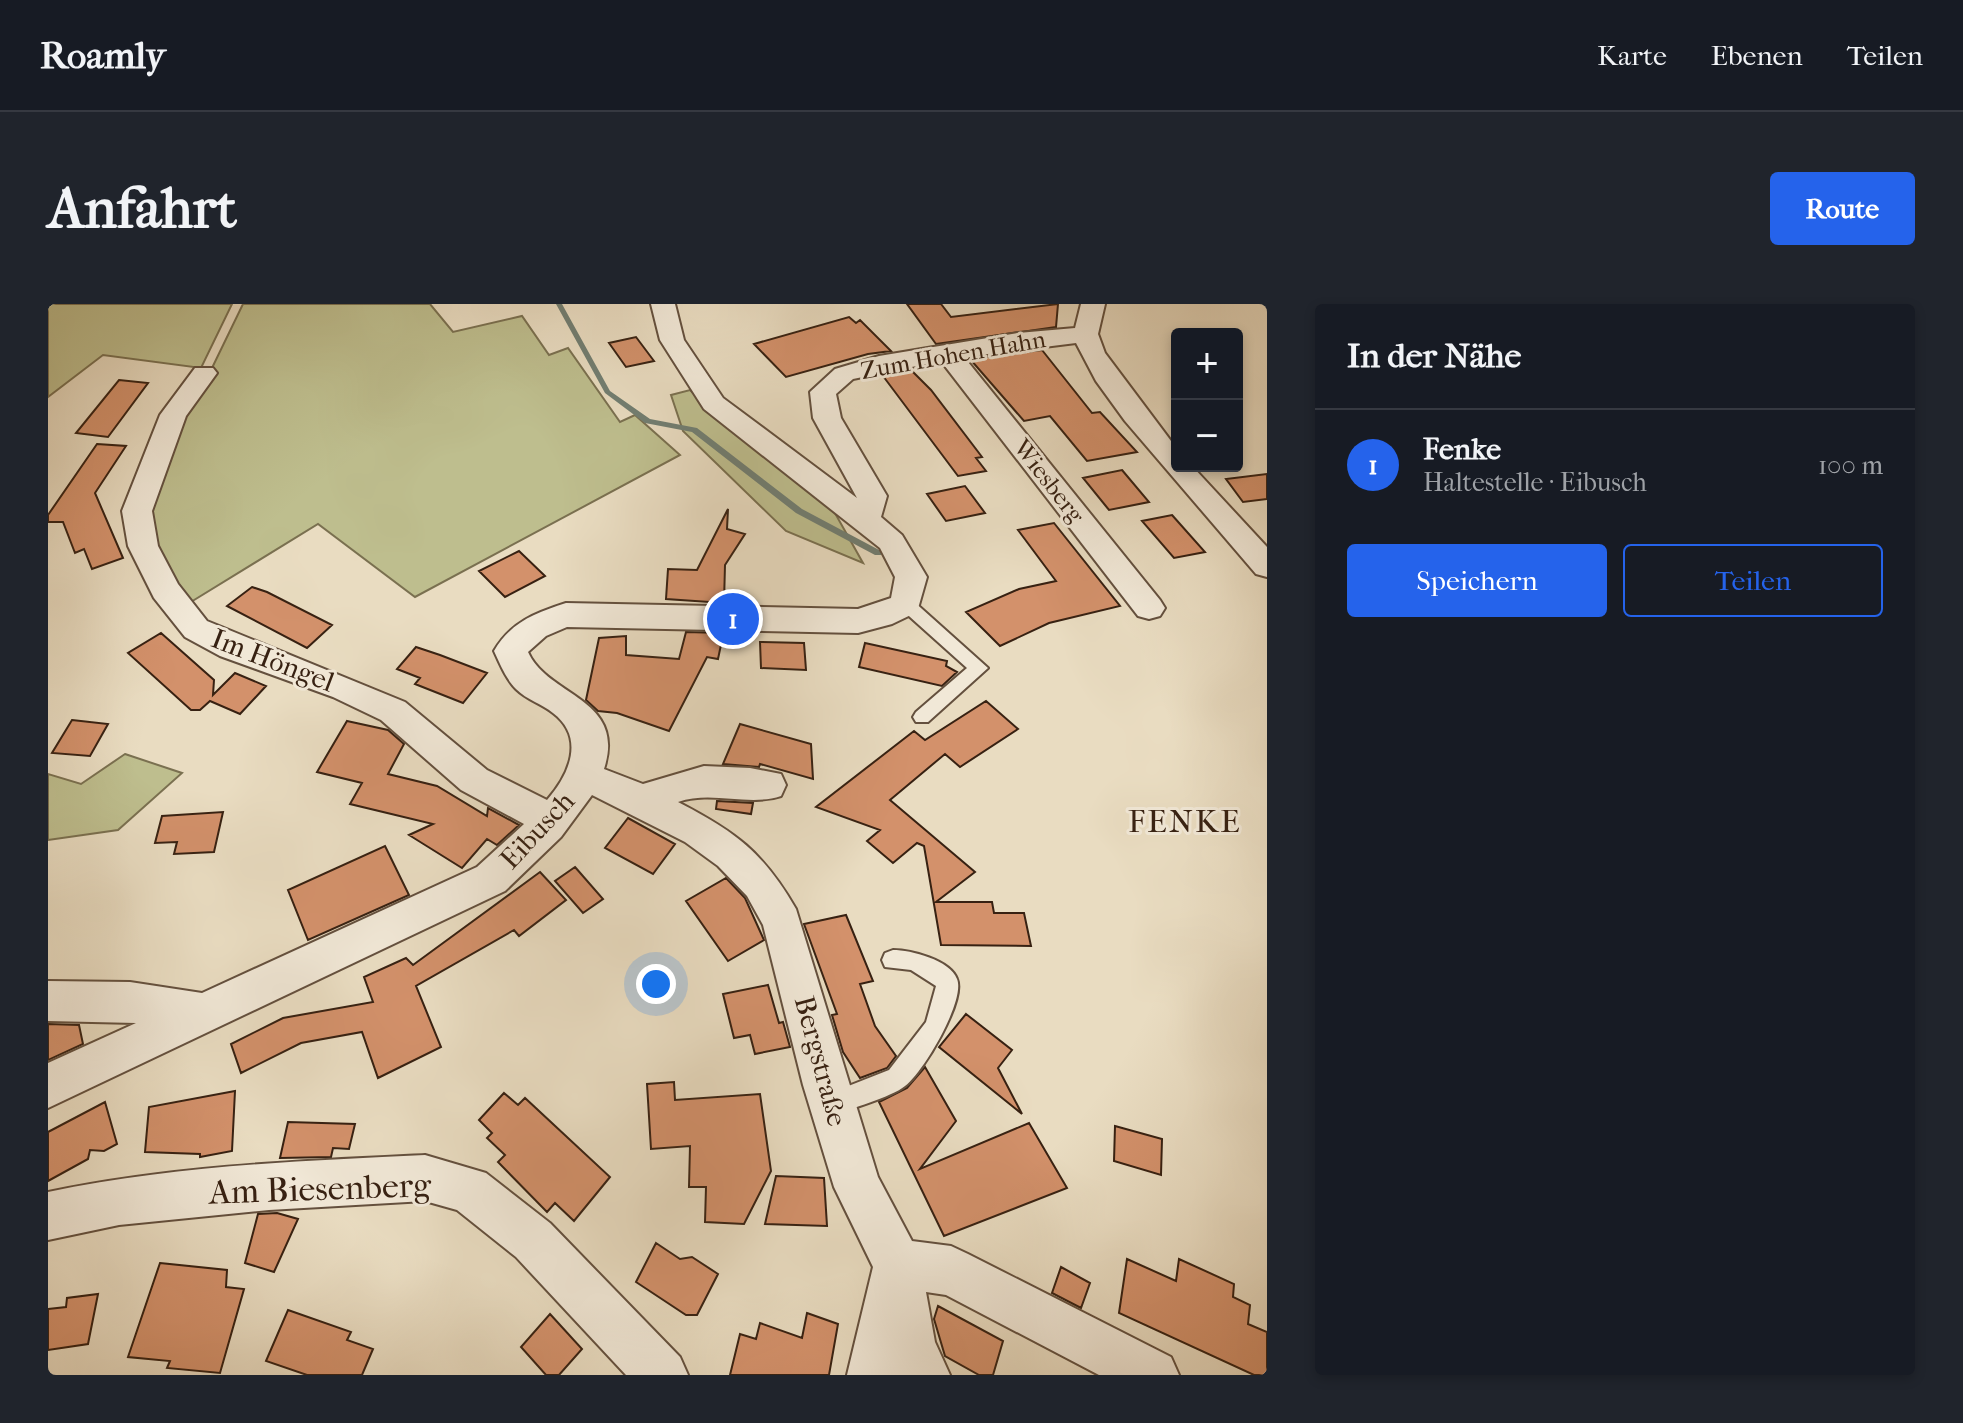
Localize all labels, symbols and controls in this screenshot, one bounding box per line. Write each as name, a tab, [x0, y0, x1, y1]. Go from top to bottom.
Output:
text: Roamly	[40, 33, 166, 78]
text: Karte	[1597, 39, 1667, 72]
text: Ebenen	[1711, 39, 1803, 72]
text: Teilen	[1847, 39, 1923, 72]
button: Route	[1770, 172, 1915, 245]
text: Anfahrt	[48, 176, 237, 241]
street label: Zum Hohen Hahn	[858, 325, 1048, 385]
map controls	[1171, 328, 1243, 472]
button: +	[1171, 328, 1243, 400]
text: In der Nähe	[1347, 336, 1521, 376]
button: −	[1171, 400, 1243, 472]
text: Fenke	[1423, 432, 1501, 467]
street label: Wiesberg	[1007, 433, 1091, 529]
text: 1	[1368, 450, 1378, 481]
text: 100 m	[1818, 450, 1883, 481]
text: Haltestelle · Eibusch	[1423, 467, 1647, 498]
button: Speichern	[1347, 544, 1607, 617]
button: Teilen	[1623, 544, 1883, 617]
pin: 1	[707, 589, 759, 649]
street label: Im Höngel	[207, 622, 339, 699]
street label: Eibusch	[493, 784, 581, 876]
district label: FENKE	[1128, 803, 1242, 840]
your location	[636, 964, 676, 1004]
street label: Bergstraße	[788, 992, 854, 1130]
street label: Am Biesenberg	[206, 1165, 433, 1213]

